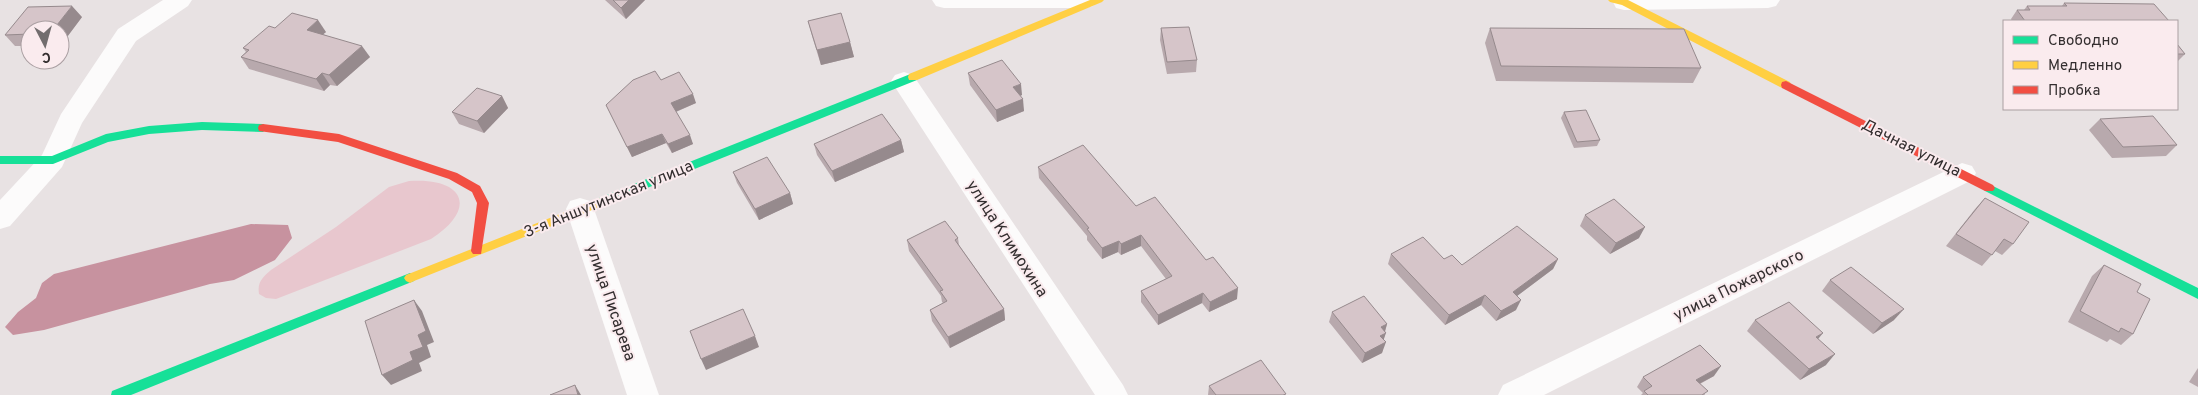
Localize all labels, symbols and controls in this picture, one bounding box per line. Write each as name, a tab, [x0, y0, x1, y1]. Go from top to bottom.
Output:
north arrow	[20, 20, 70, 70]
legend	[2003, 20, 2178, 110]
text: Свободно	[2048, 32, 2119, 51]
text: С	[41, 48, 52, 65]
text: Медленно	[2048, 57, 2122, 76]
text: Пробка	[2048, 82, 2100, 101]
street label: Дачная улица	[1858, 115, 1964, 182]
street label: 3-я Аншутинская улица	[521, 157, 696, 243]
street label: улица Климохина	[961, 177, 1052, 301]
street label: улица Писарева	[581, 242, 639, 364]
street label: улица Пожарского	[1670, 245, 1807, 326]

